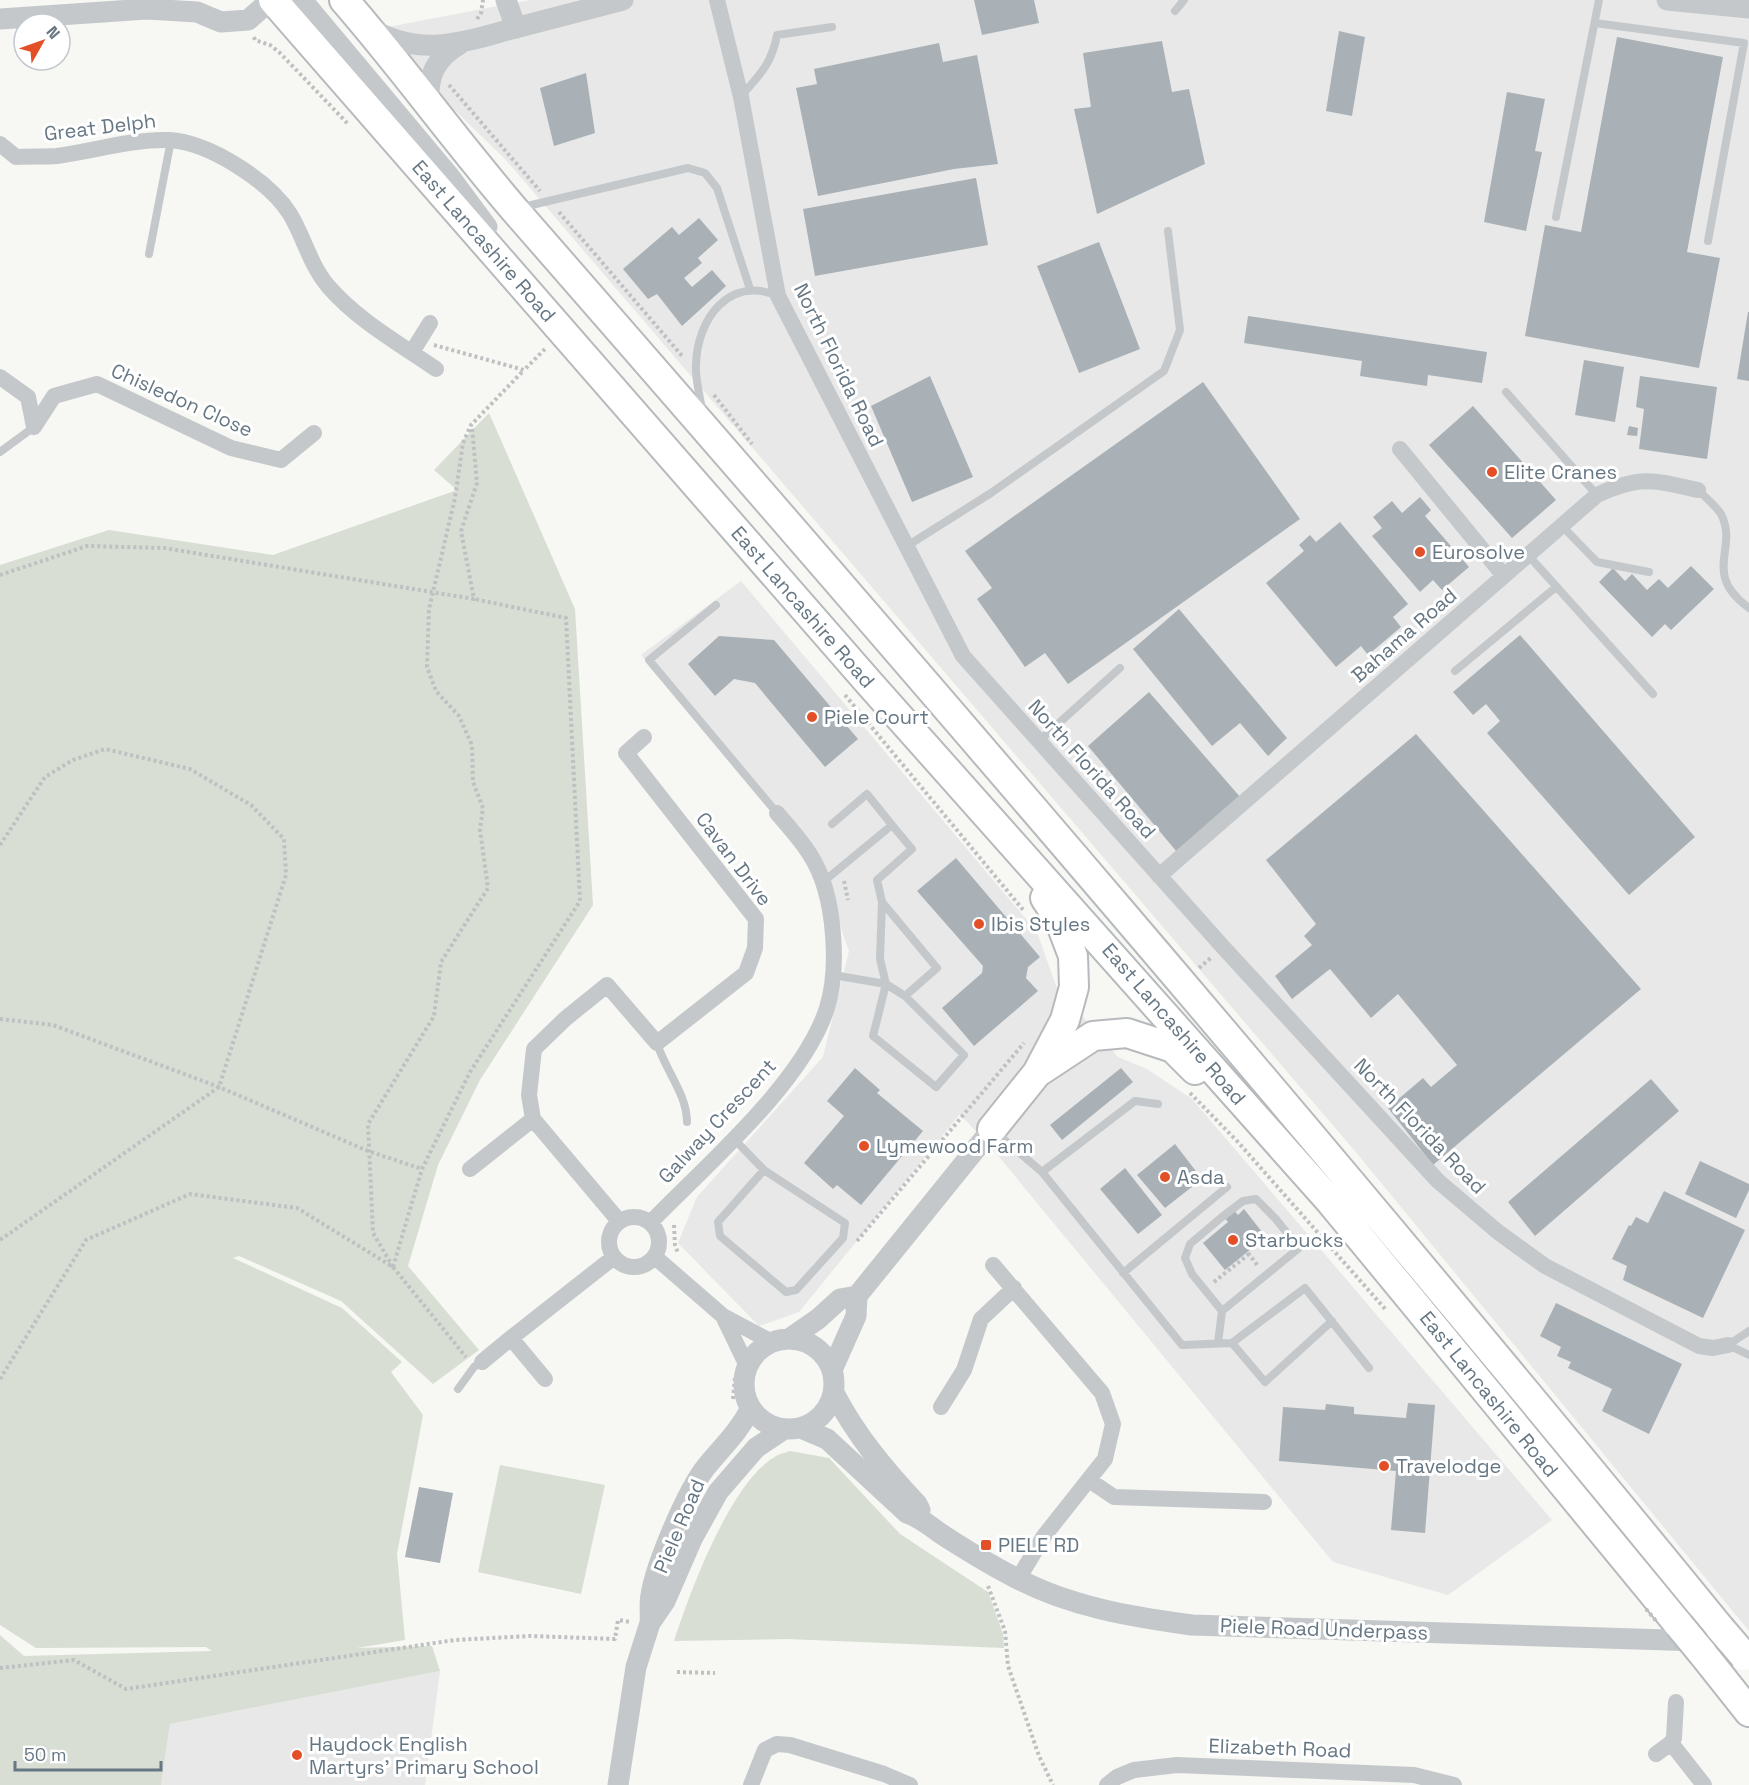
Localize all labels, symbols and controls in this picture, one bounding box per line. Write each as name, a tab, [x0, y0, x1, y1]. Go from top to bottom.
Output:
north arrow	[12, 12, 72, 72]
text: N	[42, 22, 65, 44]
street label: Great Delph	[43, 107, 157, 147]
street label: East Lancashire Road	[407, 155, 561, 327]
street label: North Florida Road	[788, 279, 890, 451]
street label: Chisledon Close	[107, 357, 257, 443]
place label: Elite Cranes	[1504, 459, 1617, 485]
marker: Elite Cranes	[1485, 465, 1499, 479]
street label: East Lancashire Road	[726, 521, 880, 693]
place label: Eurosolve	[1432, 539, 1525, 565]
marker: Eurosolve	[1413, 545, 1427, 559]
street label: Bahama Road	[1346, 582, 1462, 688]
street label: North Florida Road	[1022, 694, 1162, 844]
place label: Piele Court	[824, 704, 929, 730]
marker: Piele Court	[805, 710, 819, 724]
street label: Cavan Drive	[690, 807, 778, 911]
place label: Ibis Styles	[991, 911, 1090, 937]
marker: Ibis Styles	[972, 917, 986, 931]
street label: East Lancashire Road	[1097, 938, 1251, 1110]
street label: Galway Crescent	[652, 1053, 782, 1189]
street label: North Florida Road	[1349, 1053, 1491, 1199]
place label: Lymewood Farm	[876, 1133, 1033, 1159]
marker: Lymewood Farm	[857, 1139, 871, 1153]
place label: Asda	[1177, 1164, 1225, 1190]
marker: Asda	[1158, 1170, 1172, 1184]
place label: Starbucks	[1245, 1227, 1344, 1253]
marker: Starbucks	[1226, 1233, 1240, 1247]
street label: East Lancashire Road	[1414, 1306, 1564, 1482]
place label: Travelodge	[1396, 1453, 1501, 1479]
marker: Travelodge	[1377, 1459, 1391, 1473]
street label: Piele Road	[648, 1475, 710, 1577]
place label: PIELE RD	[998, 1532, 1079, 1558]
marker: PIELE RD	[979, 1538, 993, 1552]
street label: Piele Road Underpass	[1220, 1612, 1428, 1646]
place label: Haydock English Martyrs' Primary School	[309, 1731, 539, 1780]
street label: Elizabeth Road	[1208, 1733, 1352, 1763]
scale bar	[15, 1734, 160, 1772]
text: 50 m	[24, 1743, 66, 1766]
marker: Haydock English Martyrs' Primary School	[290, 1748, 304, 1762]

